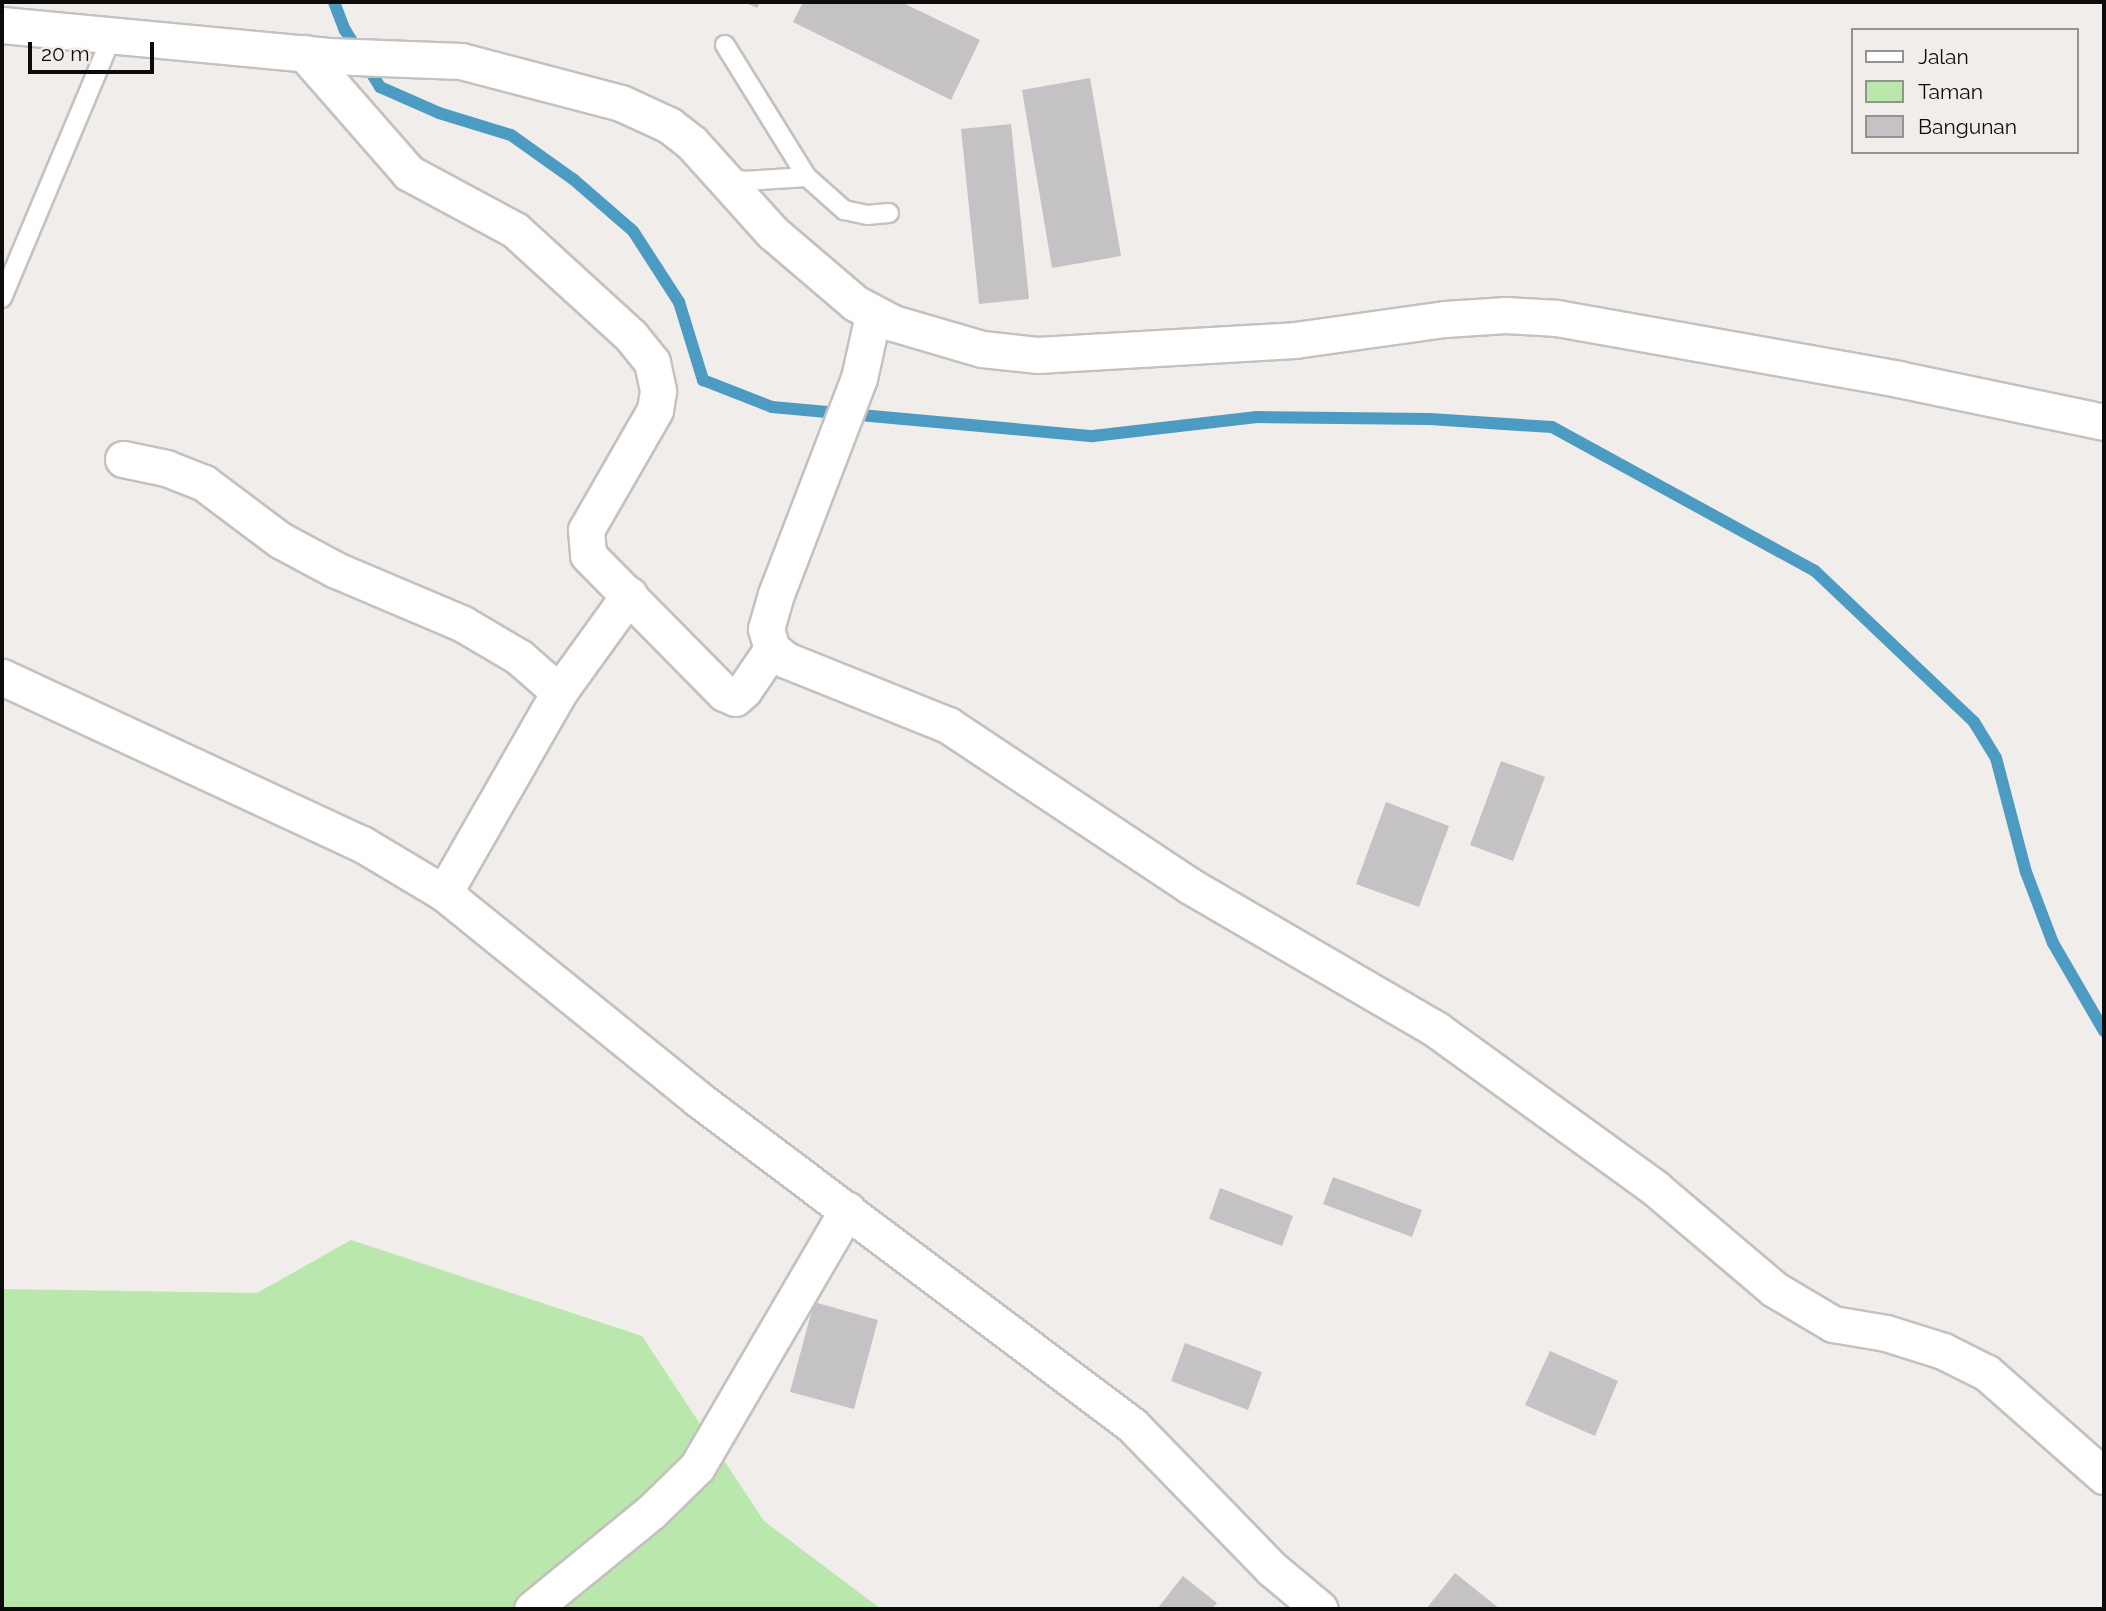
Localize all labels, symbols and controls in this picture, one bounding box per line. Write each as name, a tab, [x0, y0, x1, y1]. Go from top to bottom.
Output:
scale bar	[32, 28, 158, 72]
legend	[1850, 28, 2078, 154]
text: 20 m	[41, 41, 89, 66]
text: Jalan	[1918, 44, 1969, 69]
text: Taman	[1918, 79, 1983, 104]
text: Bangunan	[1918, 114, 2017, 139]

